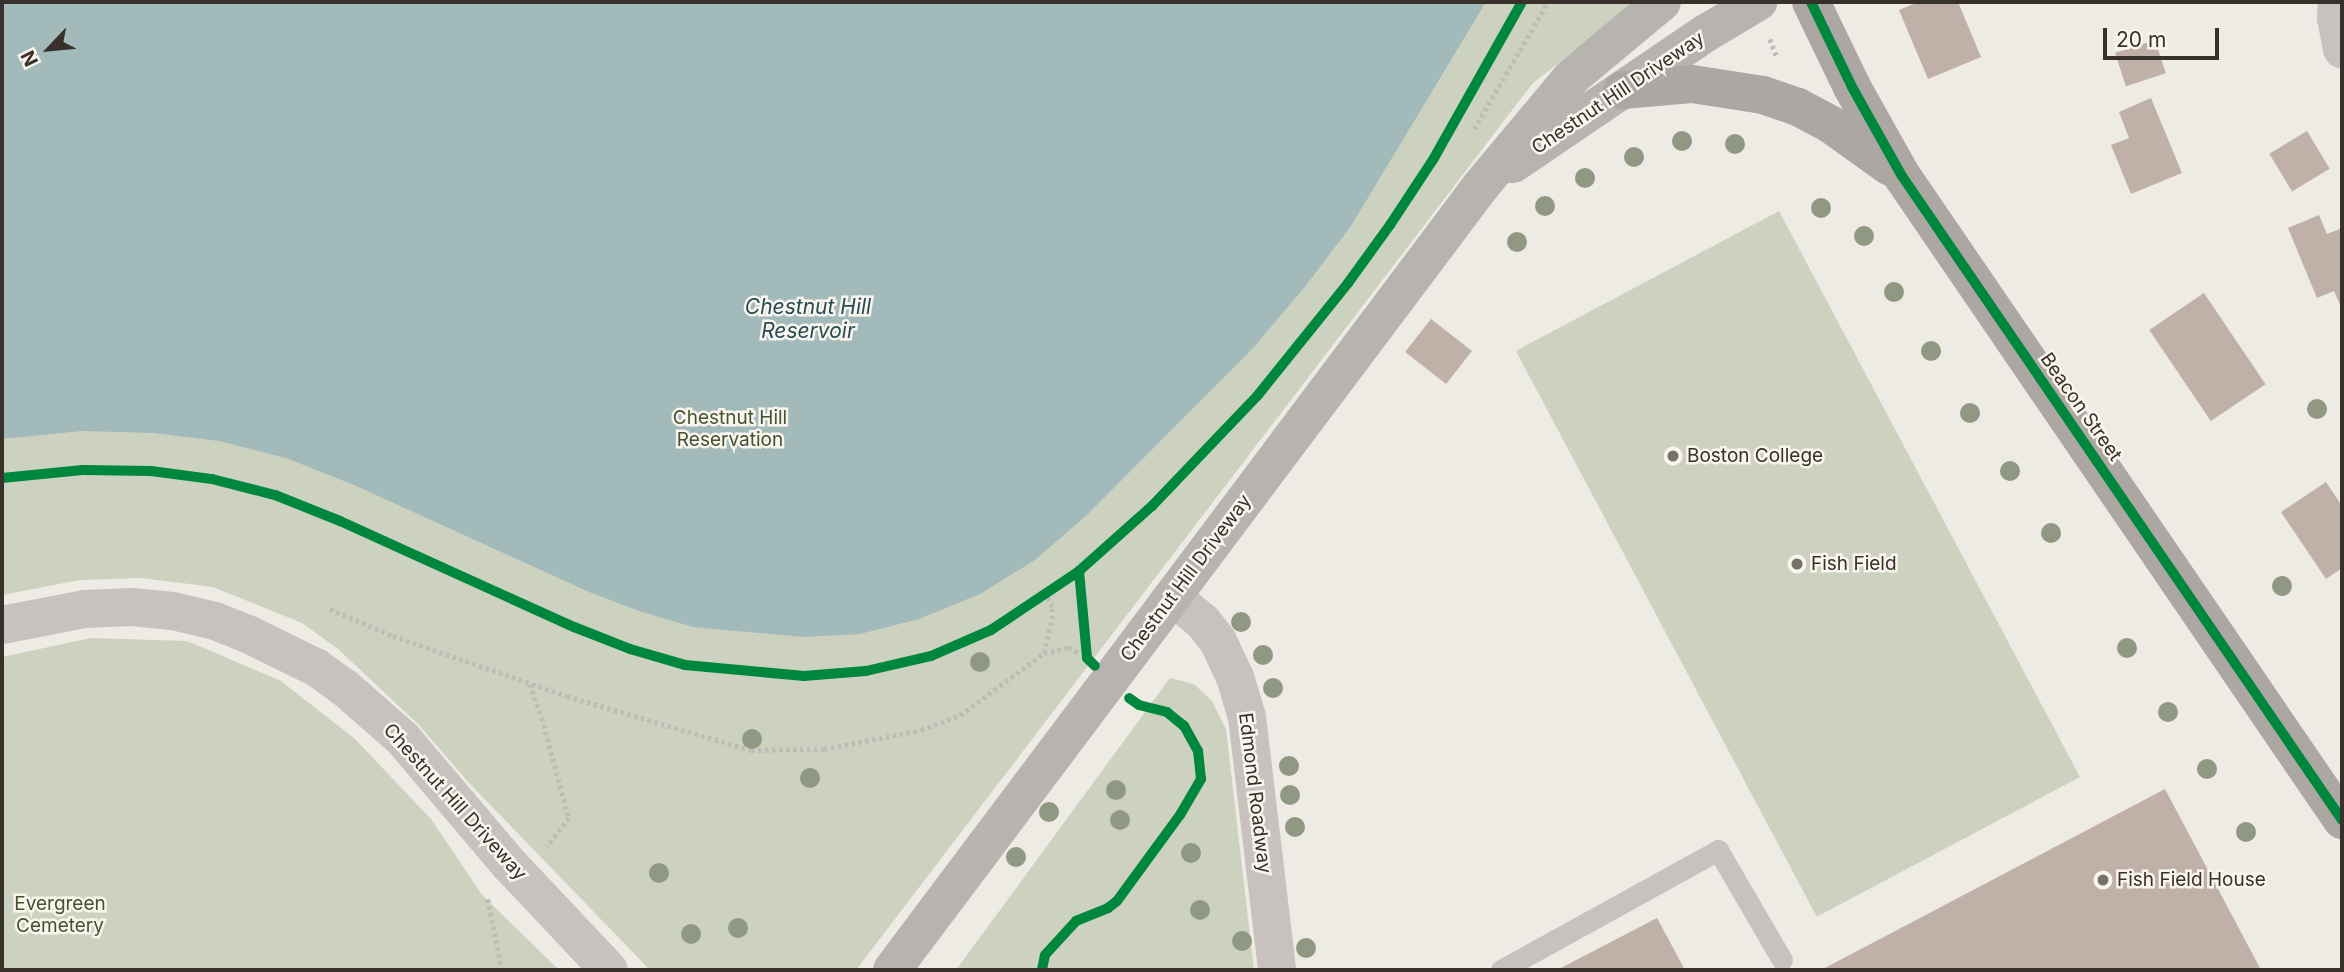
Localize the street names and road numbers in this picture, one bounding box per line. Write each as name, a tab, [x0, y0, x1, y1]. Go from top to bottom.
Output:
street label: Chestnut Hill Driveway	[1527, 27, 1709, 159]
street label: Beacon Street	[2035, 349, 2127, 465]
street label: Chestnut Hill Driveway	[1116, 490, 1256, 666]
street label: Edmond Roadway	[1234, 711, 1276, 875]
street label: Chestnut Hill Driveway	[379, 719, 531, 885]

